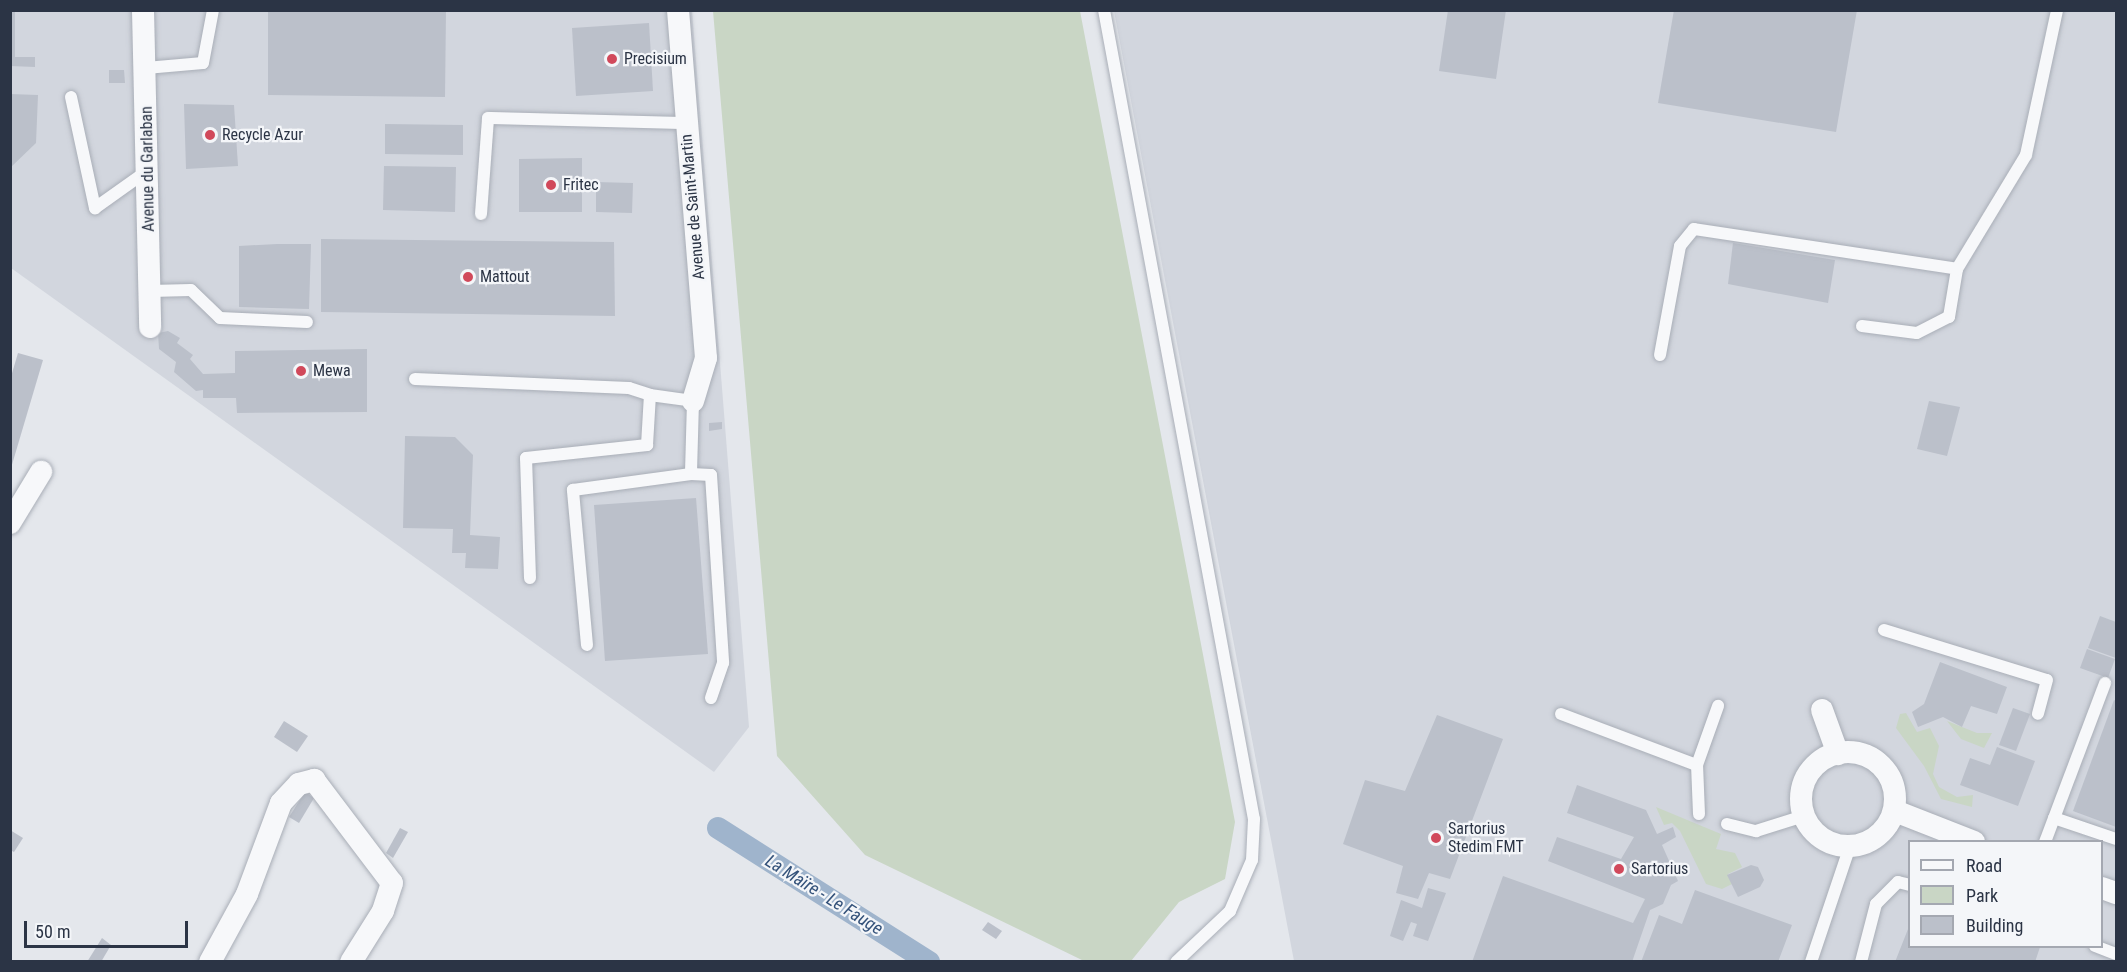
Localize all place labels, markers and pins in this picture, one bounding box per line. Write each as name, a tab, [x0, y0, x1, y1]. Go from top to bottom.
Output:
place label: Precisium	[624, 49, 687, 69]
marker: Precisium	[605, 52, 619, 66]
place label: Recycle Azur	[222, 125, 303, 145]
marker: Recycle Azur	[203, 128, 217, 142]
place label: Fritec	[563, 175, 599, 195]
marker: Fritec	[544, 178, 558, 192]
place label: Mattout	[480, 267, 530, 287]
marker: Mattout	[461, 270, 475, 284]
place label: Mewa	[313, 361, 351, 381]
marker: Mewa	[294, 364, 308, 378]
place label: Sartorius Stedim FMT	[1448, 819, 1524, 857]
marker: Sartorius Stedim FMT	[1429, 831, 1443, 845]
place label: Sartorius	[1631, 859, 1688, 879]
marker: Sartorius	[1612, 862, 1626, 876]

